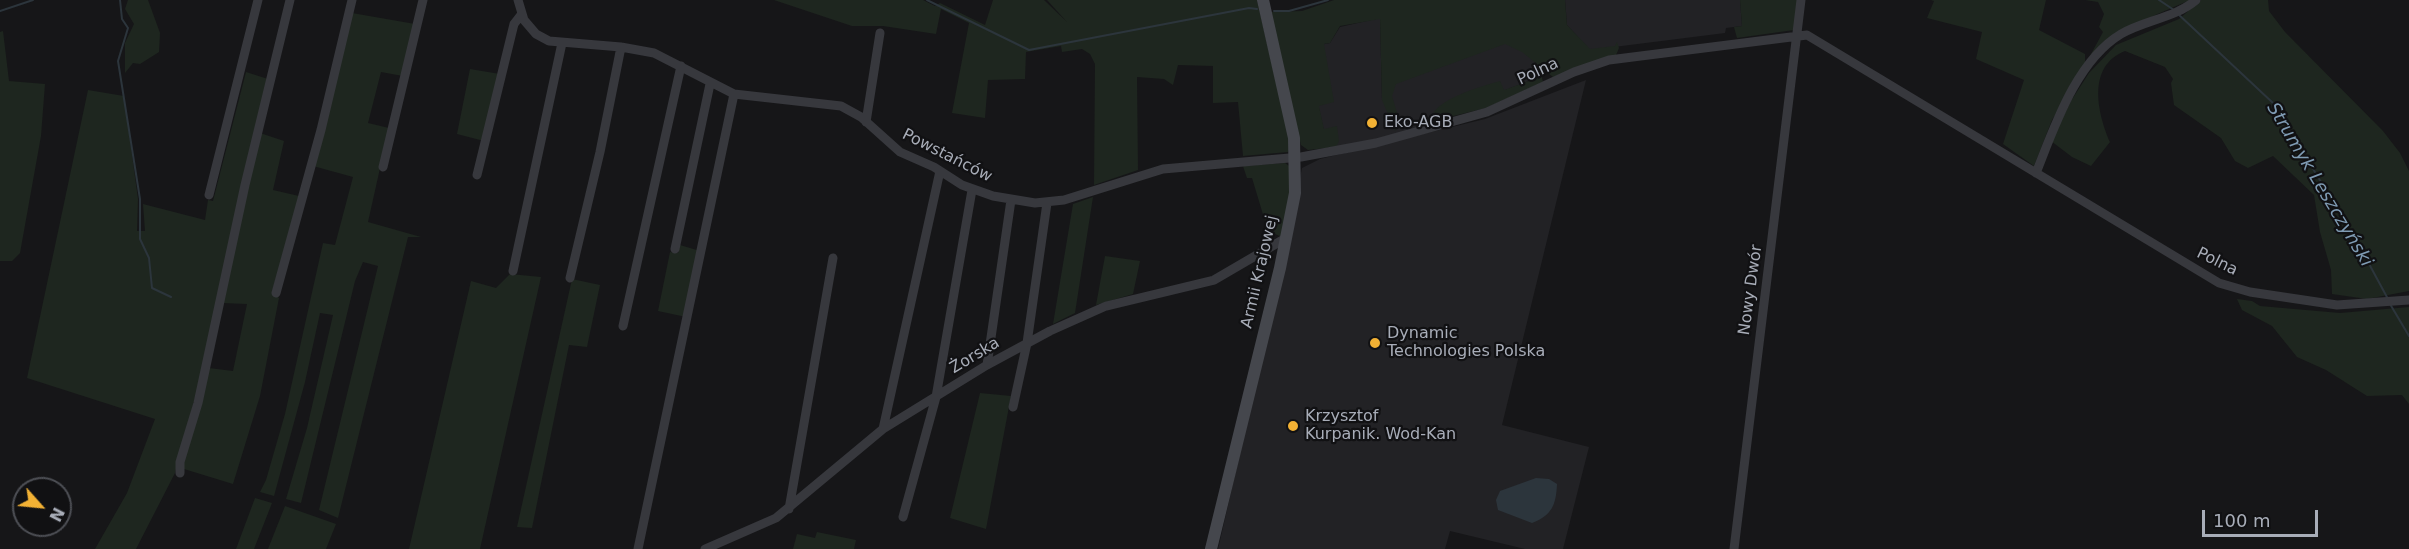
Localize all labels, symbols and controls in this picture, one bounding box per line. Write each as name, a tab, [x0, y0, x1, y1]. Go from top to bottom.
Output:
street label: Polna	[1514, 54, 1562, 90]
water label: Strumyk Leszczyński	[2261, 99, 2377, 271]
place label: Eko-AGB	[1384, 113, 1452, 133]
marker: Eko-AGB	[1365, 116, 1379, 130]
street label: Powstańców	[899, 125, 995, 187]
street label: Armii Krajowej	[1238, 214, 1282, 330]
street label: Nowy Dwór	[1735, 244, 1767, 336]
street label: Polna	[2193, 244, 2241, 280]
place label: Dynamic Technologies Polska	[1387, 324, 1545, 362]
street label: Żorska	[947, 334, 1003, 378]
marker: Dynamic Technologies Polska	[1368, 336, 1382, 350]
place label: Krzysztof Kurpanik. Wod-Kan	[1305, 407, 1456, 445]
marker: Krzysztof Kurpanik. Wod-Kan	[1286, 419, 1300, 433]
north arrow	[12, 477, 72, 537]
scale bar	[2205, 498, 2320, 536]
text: N	[45, 504, 68, 525]
text: 100 m	[2213, 510, 2271, 531]

